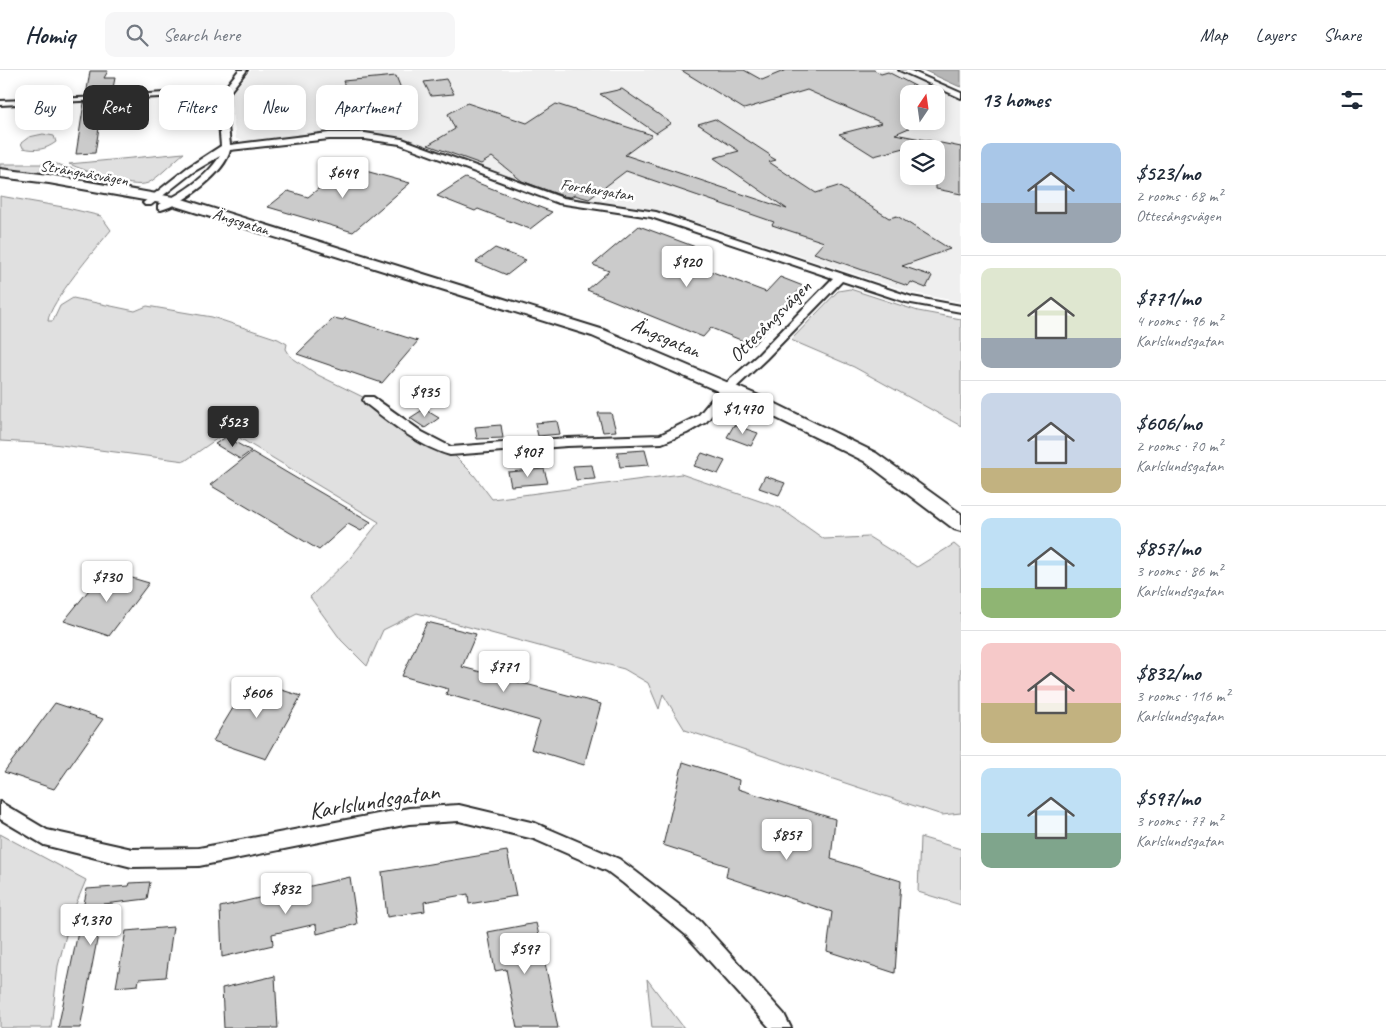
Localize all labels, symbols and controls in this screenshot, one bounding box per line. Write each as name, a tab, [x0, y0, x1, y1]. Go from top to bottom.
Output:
search box	[105, 12, 455, 57]
text: Homiq	[25, 20, 75, 50]
icon: search	[123, 21, 151, 49]
text: Search here	[163, 23, 240, 47]
text: Map	[1200, 24, 1228, 46]
text: Layers	[1256, 24, 1295, 46]
text: Share	[1323, 24, 1361, 46]
chip: Buy	[15, 85, 73, 130]
chip: Rent	[83, 85, 149, 130]
chip: Filters	[159, 85, 234, 130]
chip: New	[244, 85, 306, 130]
chip: Apartment	[316, 85, 418, 130]
north arrow	[900, 85, 945, 130]
map controls	[900, 85, 945, 185]
icon: filters	[1338, 86, 1366, 114]
text: 13 homes	[981, 87, 1050, 113]
button: layers	[900, 140, 945, 185]
street label: Strängnäsvägen	[38, 155, 130, 191]
pin: $649	[313, 156, 373, 199]
text: $523/mo	[1136, 160, 1200, 186]
text: $649	[329, 163, 357, 183]
icon: home	[1021, 163, 1081, 223]
street label: Forskargatan	[559, 174, 636, 206]
text: 2 rooms · 68 m²	[1136, 186, 1222, 206]
street label: Ängsgatan	[210, 204, 272, 240]
text: Ottesångsvägen	[1136, 206, 1221, 226]
pin: $920	[657, 246, 717, 288]
text: $920	[673, 252, 701, 272]
street label: Ottesångsvägen	[724, 274, 817, 367]
text: $771/mo	[1136, 285, 1201, 311]
icon: home	[1021, 288, 1081, 348]
text: 4 rooms · 96 m²	[1136, 311, 1222, 331]
street label: Ängsgatan	[628, 312, 705, 364]
text: Karlslundsgatan	[1136, 331, 1224, 351]
pin: $935	[395, 376, 455, 418]
text: $935	[411, 382, 439, 402]
pin: $1,470	[702, 392, 784, 435]
text: $1,470	[723, 399, 763, 419]
pin: $523	[203, 406, 263, 448]
text: $606/mo	[1136, 410, 1202, 436]
text: $523	[219, 412, 247, 432]
icon: home	[1021, 413, 1081, 473]
pin: $907	[498, 436, 558, 478]
text: 2 rooms · 70 m²	[1136, 436, 1222, 456]
text: $907	[514, 442, 542, 462]
text: Karlslundsgatan	[1136, 456, 1224, 476]
text: $857/mo	[1136, 535, 1200, 561]
icon: home	[1021, 538, 1081, 598]
pin: $730	[77, 560, 137, 603]
text: 3 rooms · 86 m²	[1136, 561, 1222, 581]
text: $730	[93, 567, 121, 587]
text: Karlslundsgatan	[1136, 581, 1224, 601]
pin: $771	[474, 650, 534, 693]
text: $771	[490, 657, 518, 677]
text: $832/mo	[1136, 660, 1201, 686]
icon: home	[1021, 663, 1081, 723]
pin: $606	[227, 676, 287, 719]
text: $606	[242, 683, 272, 703]
text: 3 rooms · 116 m²	[1136, 686, 1230, 706]
text: Karlslundsgatan	[1136, 706, 1224, 726]
street label: Karlslundsgatan	[307, 776, 442, 826]
text: $597/mo	[1136, 785, 1200, 811]
icon: home	[1021, 788, 1081, 848]
text: 3 rooms · 77 m²	[1136, 811, 1222, 831]
pin: $857	[757, 818, 817, 861]
text: $857	[773, 825, 801, 845]
text: Karlslundsgatan	[1136, 831, 1224, 851]
pin: $832	[256, 872, 316, 915]
text: $832	[272, 879, 300, 899]
pin: $1,370	[50, 904, 132, 946]
text: $1,370	[71, 910, 111, 930]
pin: $597	[495, 932, 555, 975]
text: $597	[511, 939, 539, 959]

